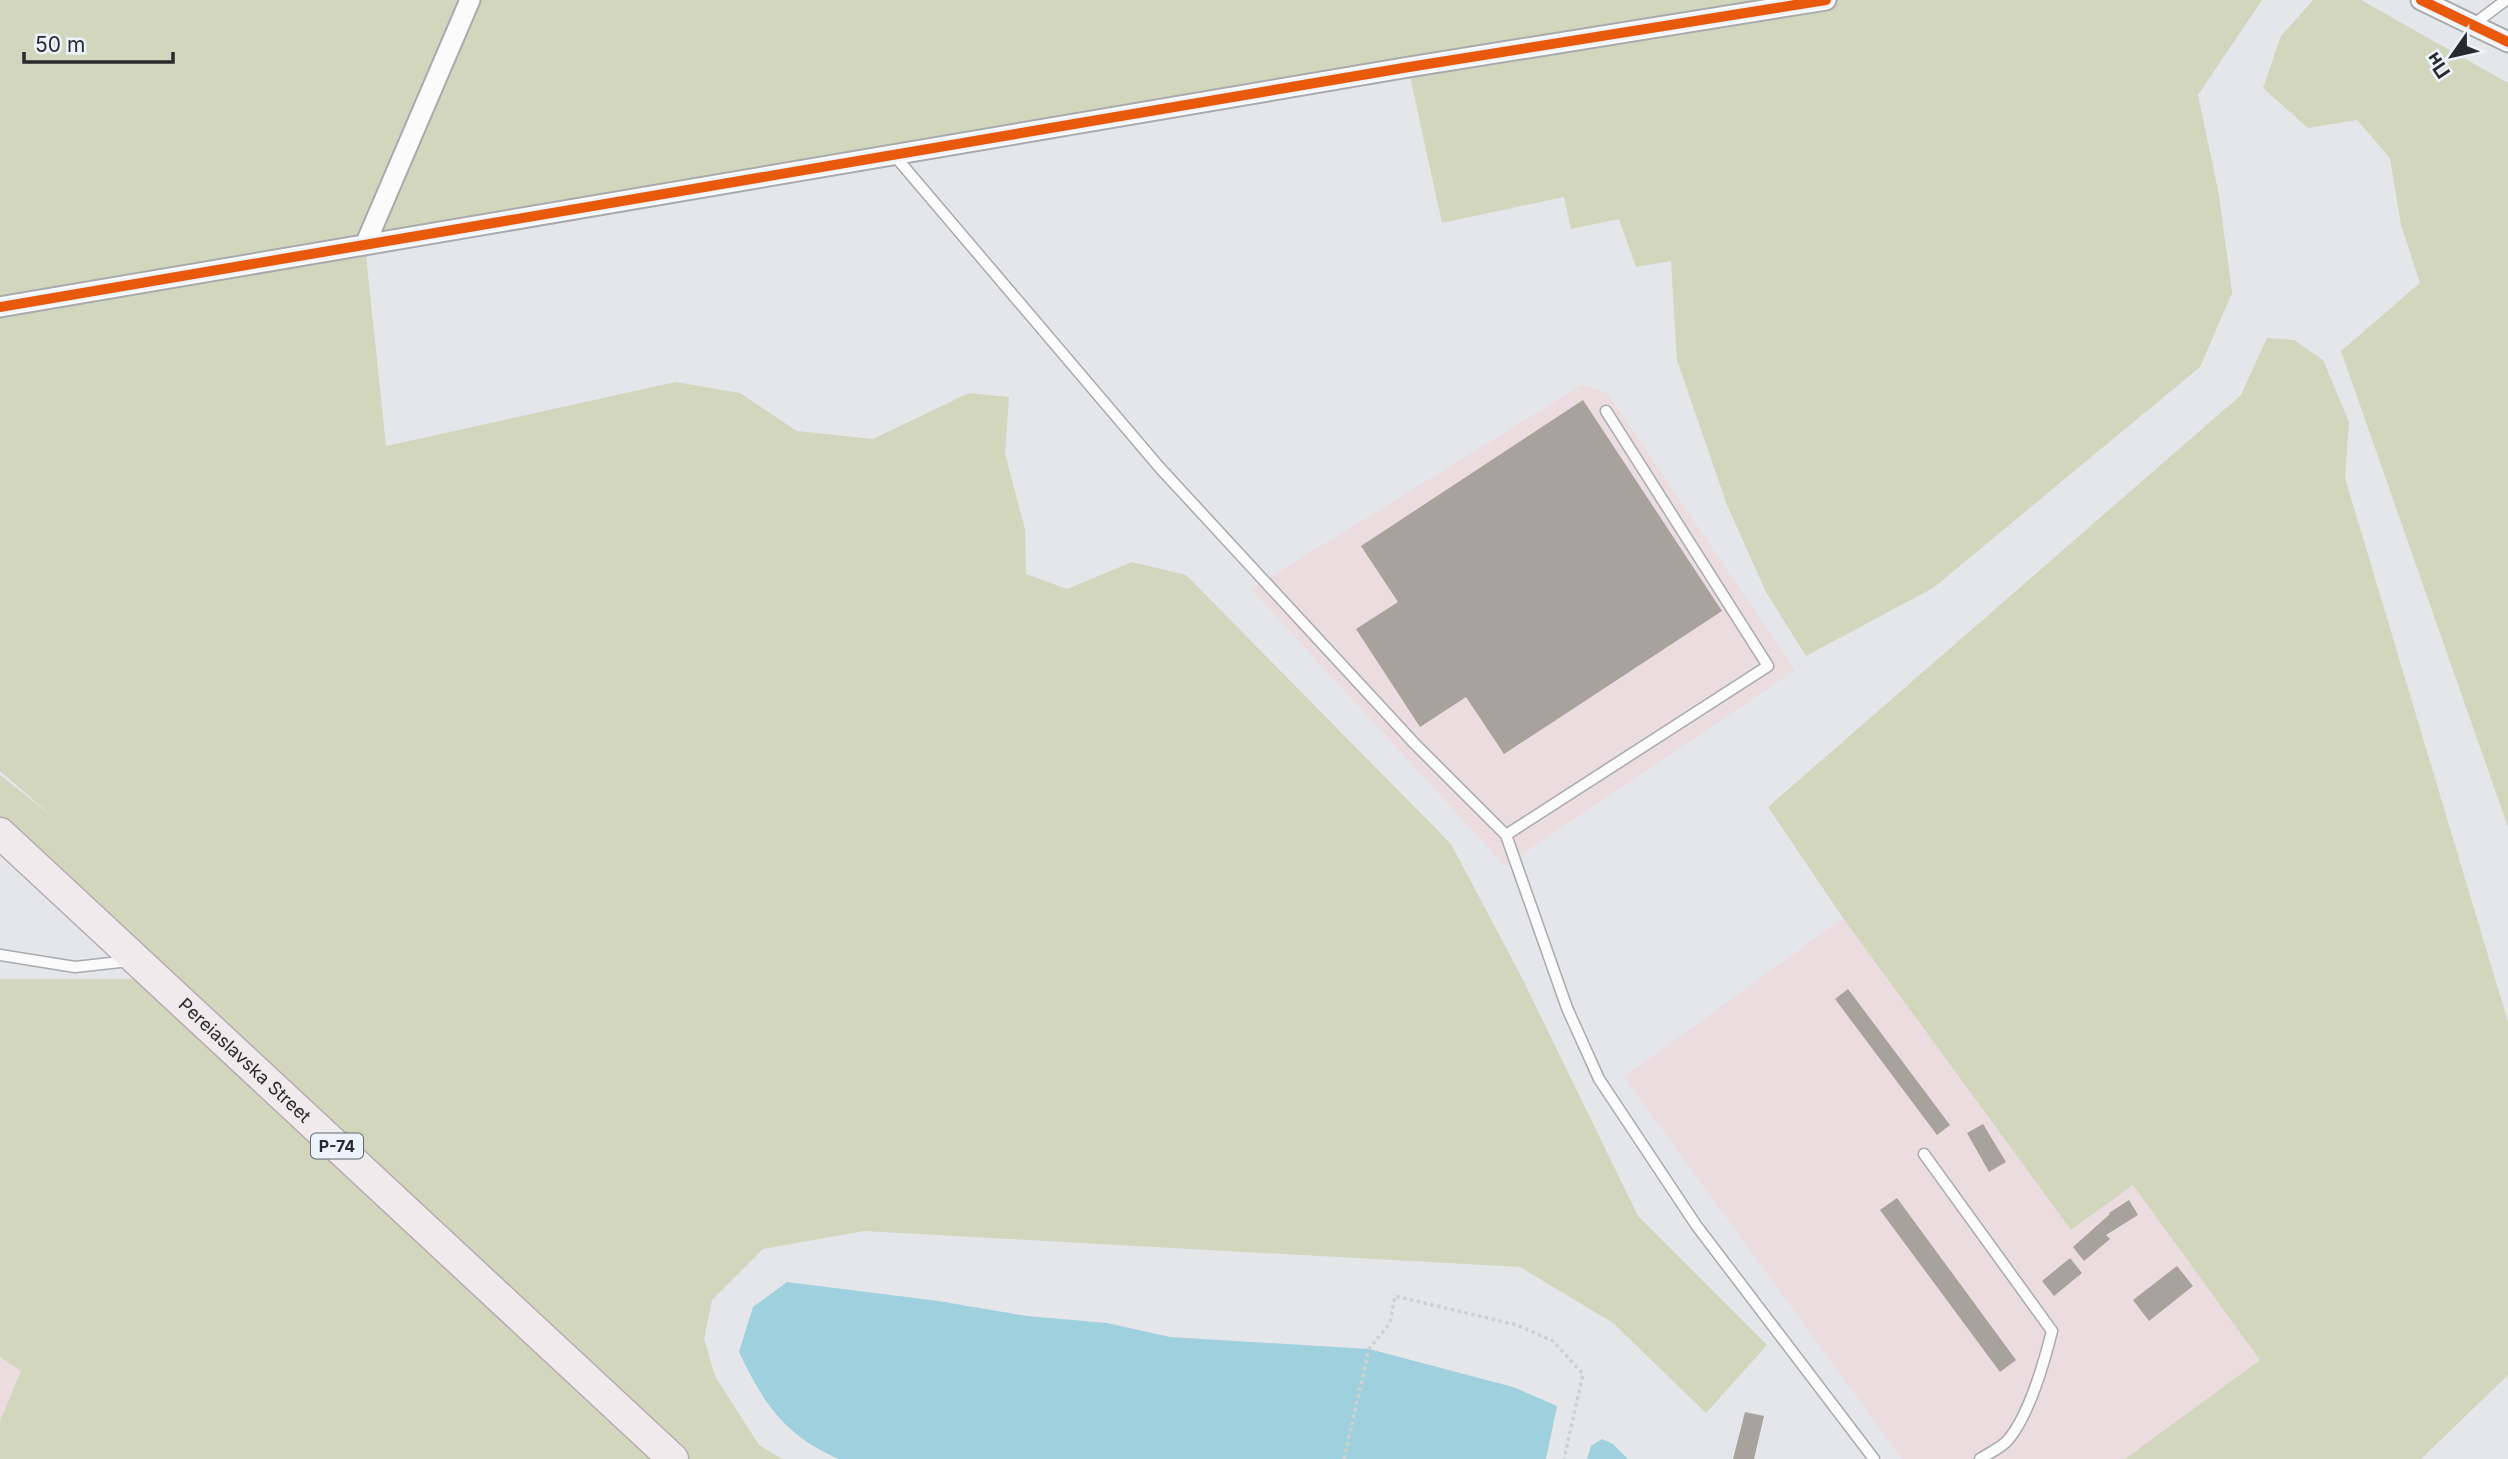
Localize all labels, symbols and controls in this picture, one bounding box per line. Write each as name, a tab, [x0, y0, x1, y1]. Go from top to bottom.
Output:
scale bar	[24, 21, 173, 65]
north arrow	[2417, 21, 2487, 91]
text: 50 m	[35, 32, 85, 57]
text: Пн	[2422, 48, 2455, 82]
street label: Pereiaslavska Street	[175, 994, 315, 1127]
road number: Р-74	[311, 1134, 363, 1158]

